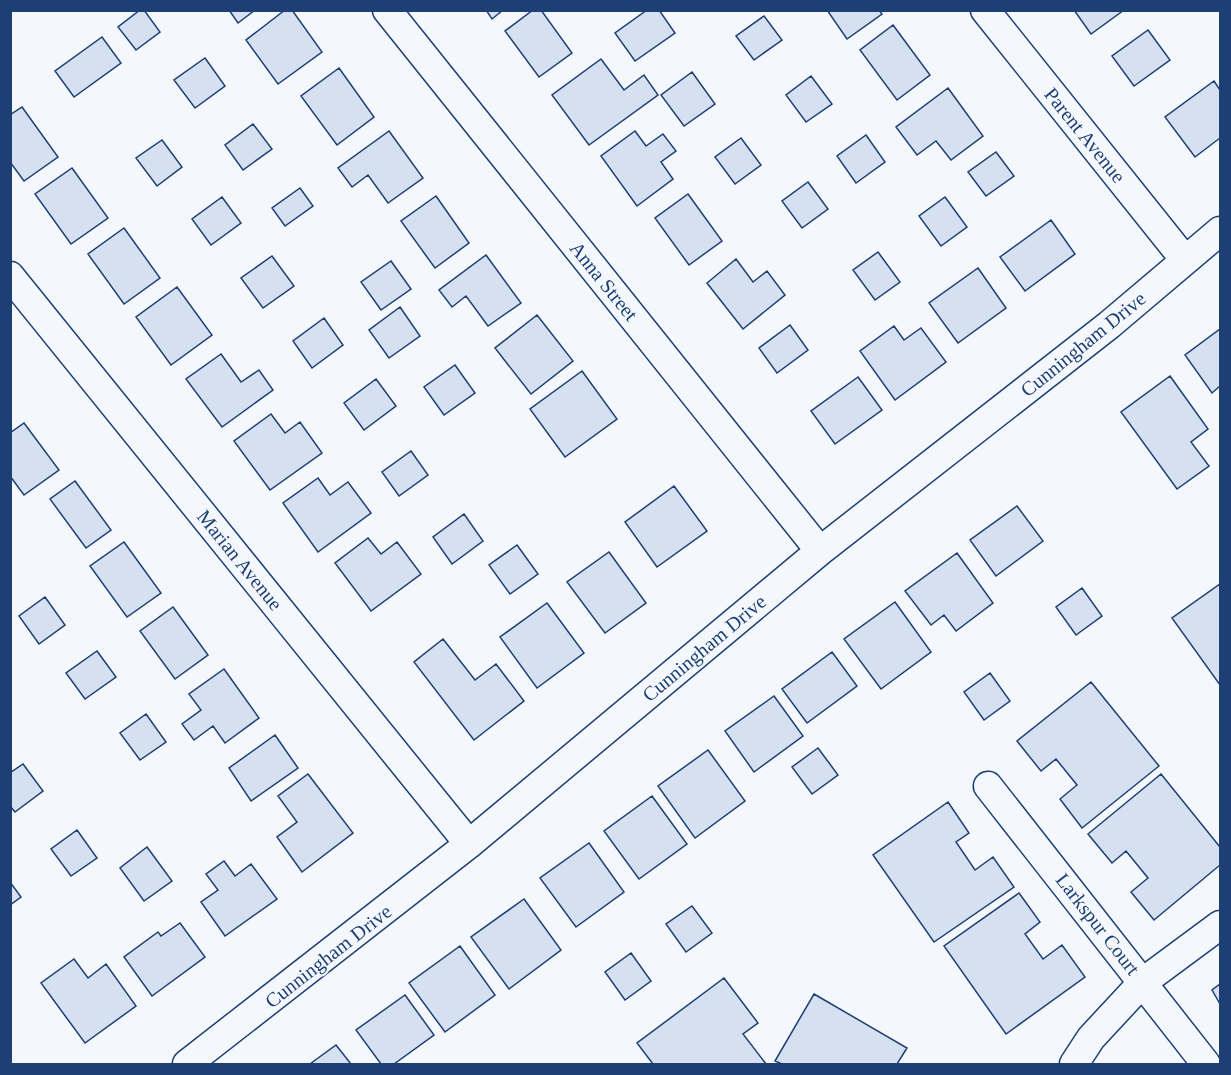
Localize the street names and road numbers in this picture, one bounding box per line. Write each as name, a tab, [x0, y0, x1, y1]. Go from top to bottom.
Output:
street label: Parent Avenue	[1040, 83, 1130, 187]
street label: Anna Street	[566, 237, 643, 325]
street label: Cunningham Drive	[1016, 287, 1150, 402]
street label: Marian Avenue	[193, 506, 287, 615]
street label: Cunningham Drive	[638, 590, 771, 707]
street label: Larkspur Court	[1051, 869, 1145, 980]
street label: Cunningham Drive	[261, 900, 396, 1013]

